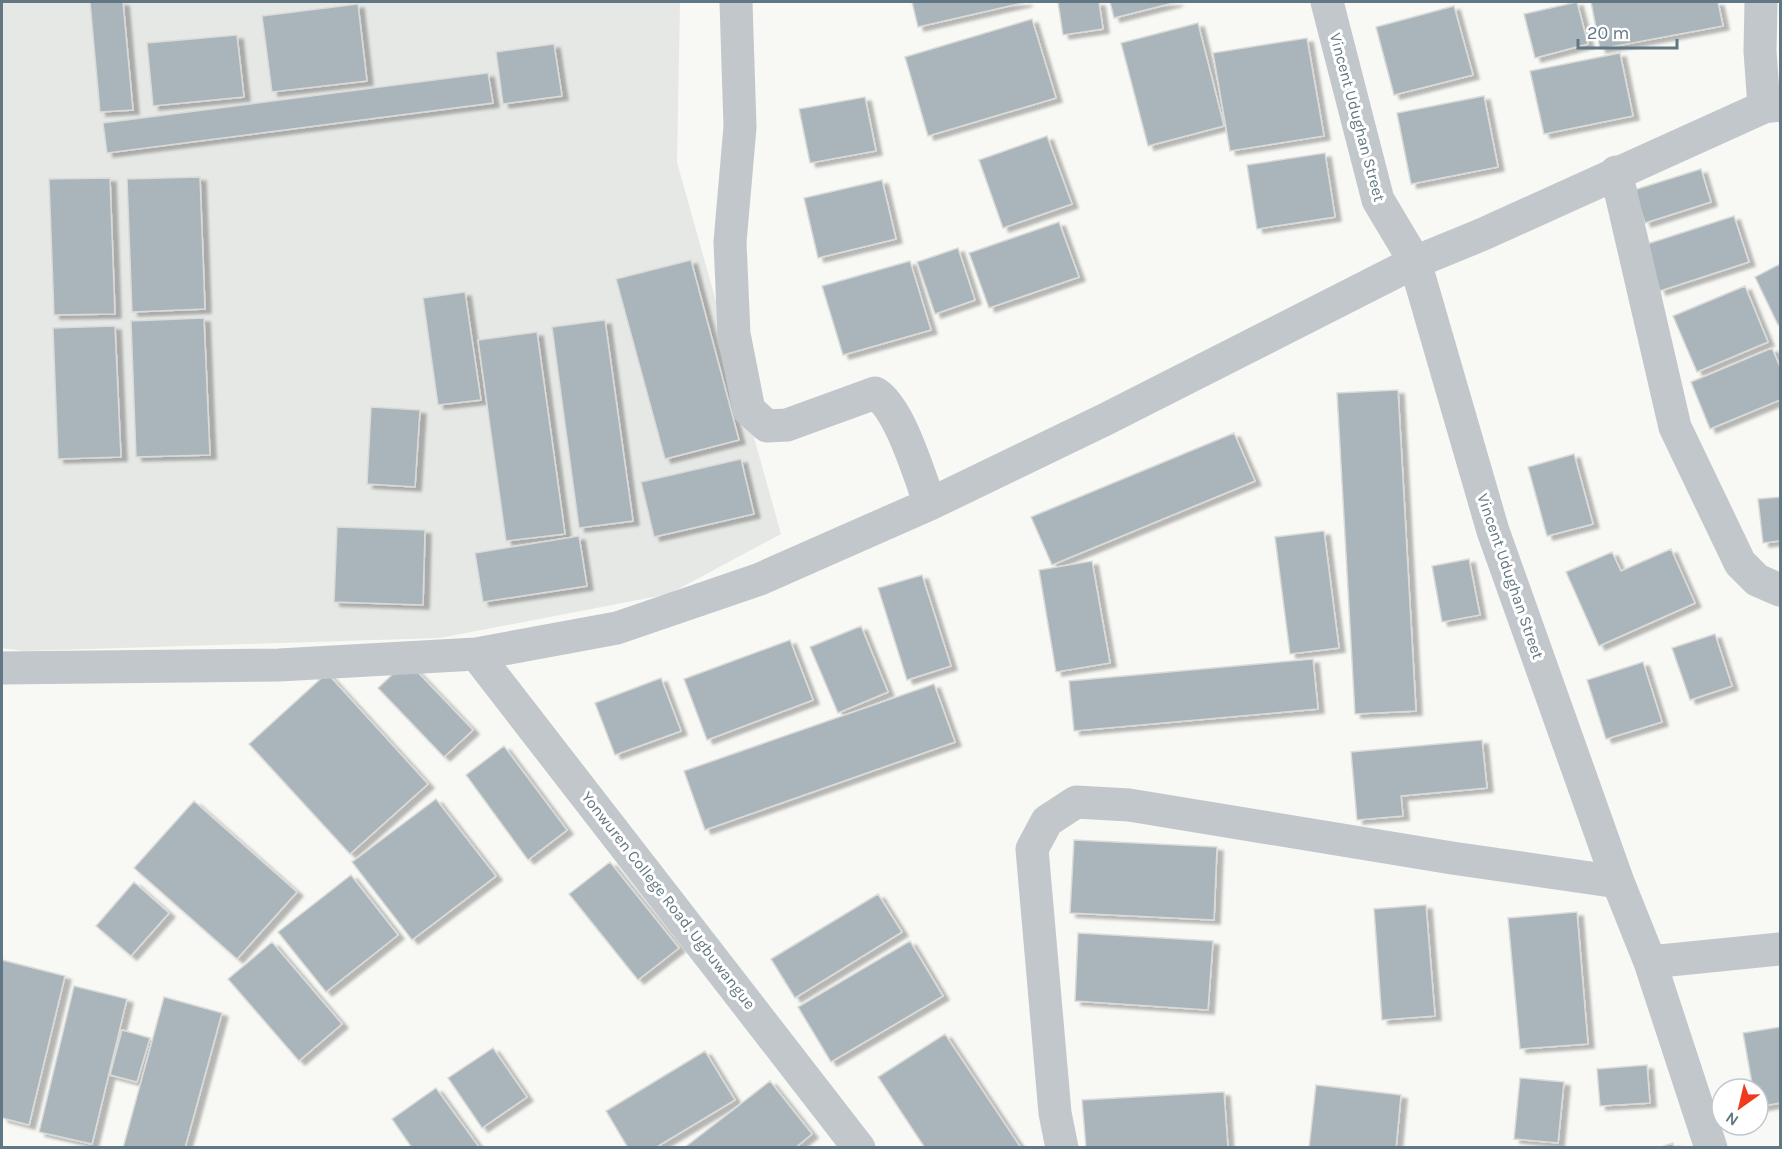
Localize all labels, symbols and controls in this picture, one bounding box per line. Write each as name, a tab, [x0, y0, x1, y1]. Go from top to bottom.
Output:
scale bar	[1578, 12, 1677, 50]
text: 20 m	[1587, 22, 1629, 44]
street label: Vincent Udughan Street	[1326, 31, 1389, 204]
street label: Vincent Udughan Street	[1473, 491, 1548, 661]
street label: Yonwuren College Road, Ugbuwangue	[578, 788, 760, 1013]
north arrow	[1710, 1077, 1770, 1137]
text: N	[1722, 1108, 1742, 1130]

